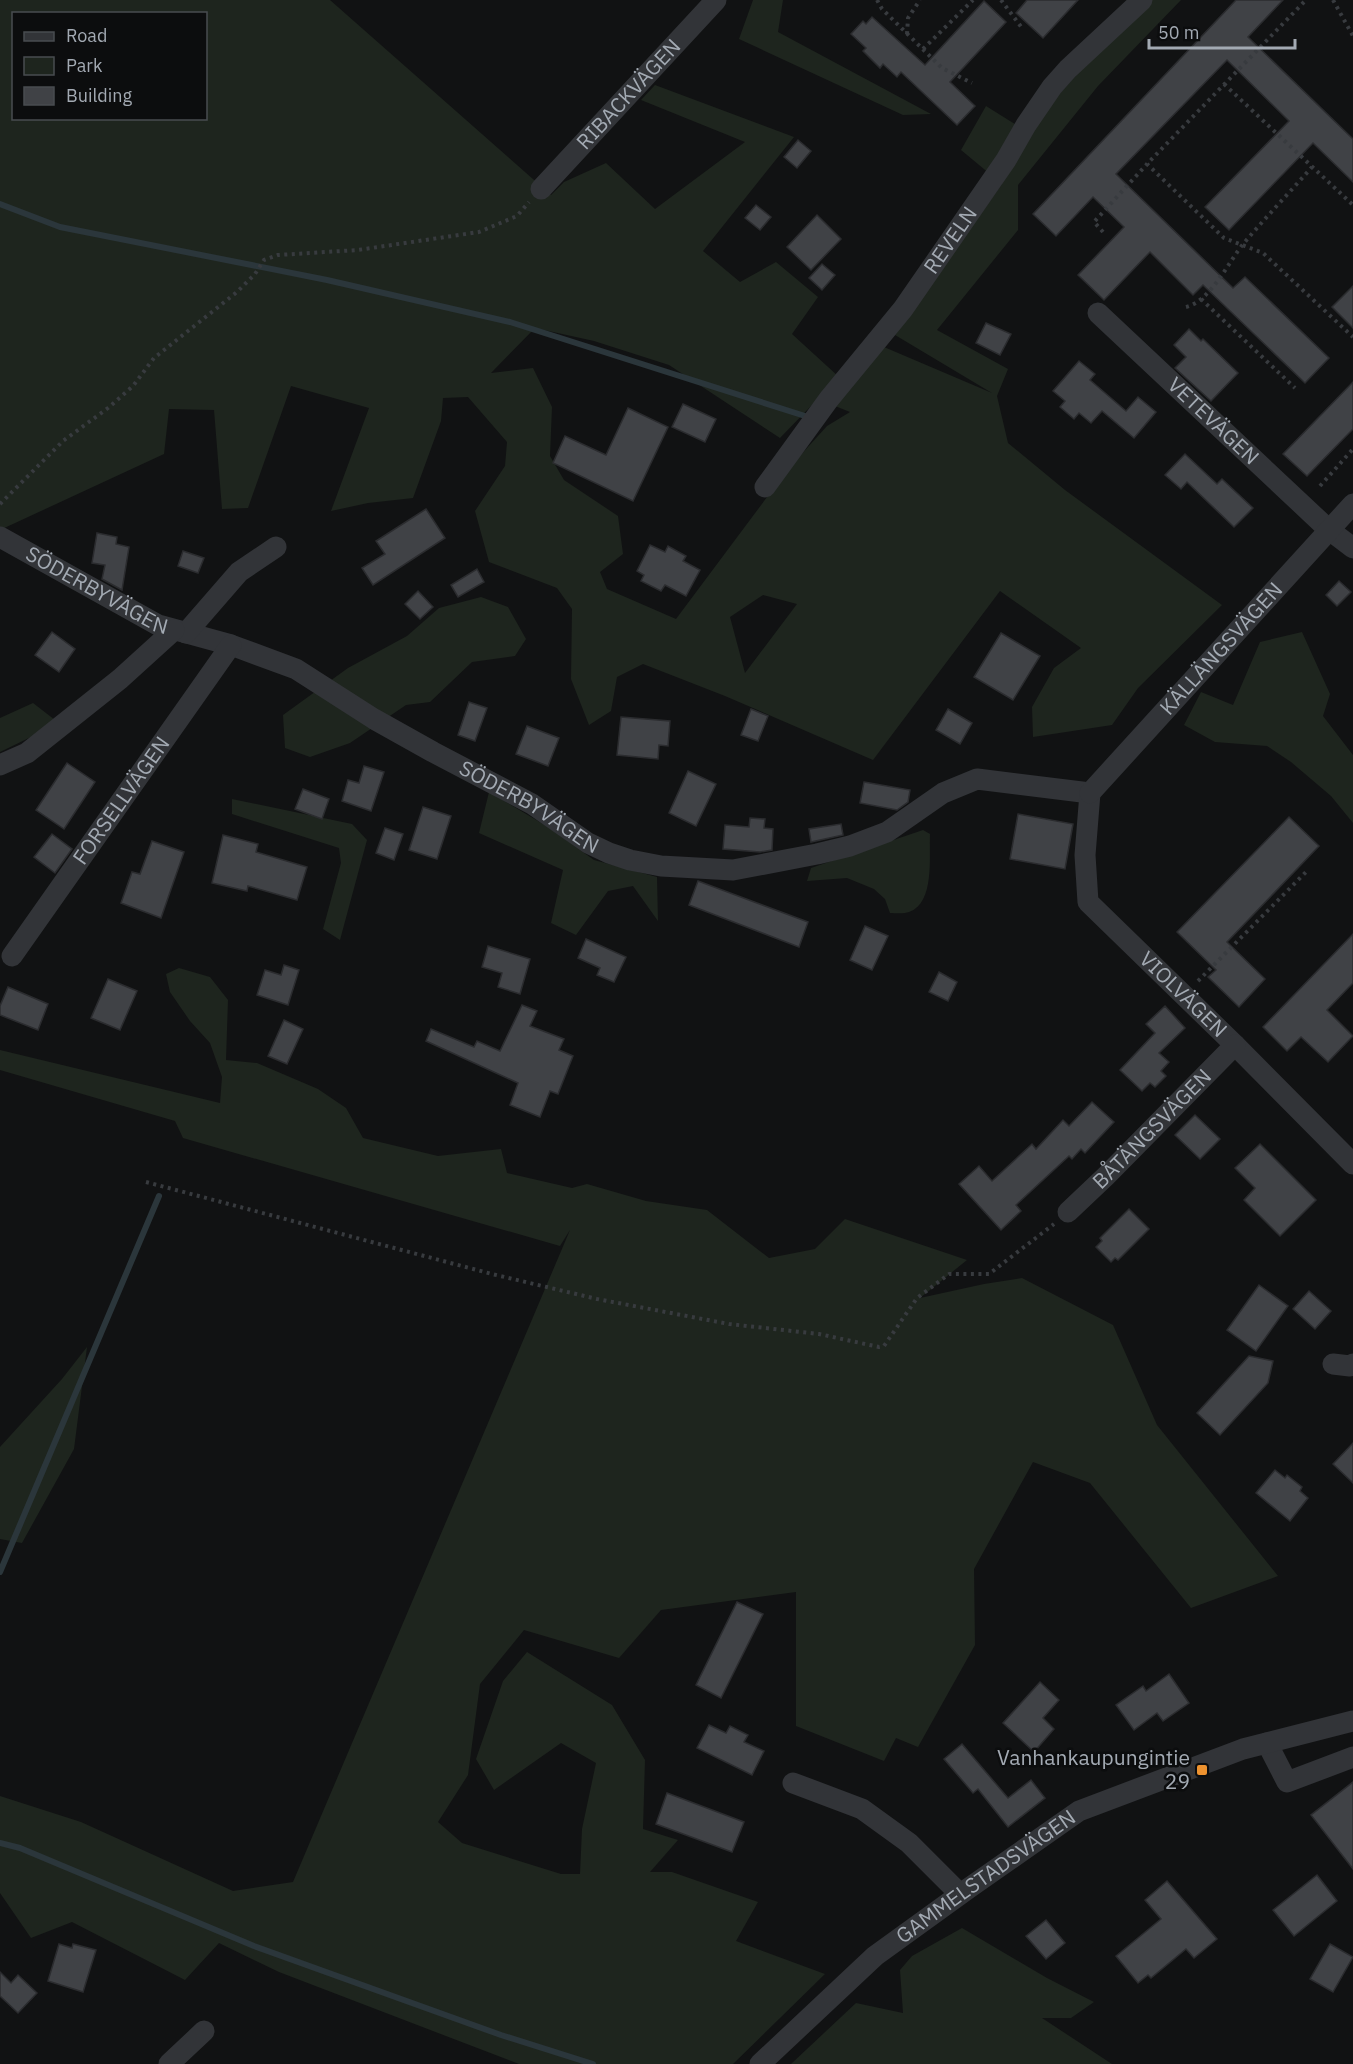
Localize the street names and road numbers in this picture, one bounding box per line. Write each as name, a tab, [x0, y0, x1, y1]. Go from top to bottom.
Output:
street label: RIBACKVÄGEN	[570, 32, 686, 155]
street label: REVELN	[917, 200, 983, 279]
street label: VETEVÄGEN	[1162, 371, 1266, 470]
street label: SÖDERBYVÄGEN	[21, 539, 171, 640]
street label: KÄLLÄNGSVÄGEN	[1153, 576, 1288, 720]
street label: FORSELLVÄGEN	[66, 730, 175, 870]
street label: SÖDERBYVÄGEN	[455, 753, 604, 859]
street label: VIOLVÄGEN	[1134, 945, 1234, 1043]
street label: BÅTÄNGSVÄGEN	[1086, 1062, 1217, 1195]
street label: GAMMELSTADSVÄGEN	[890, 1803, 1081, 1949]

